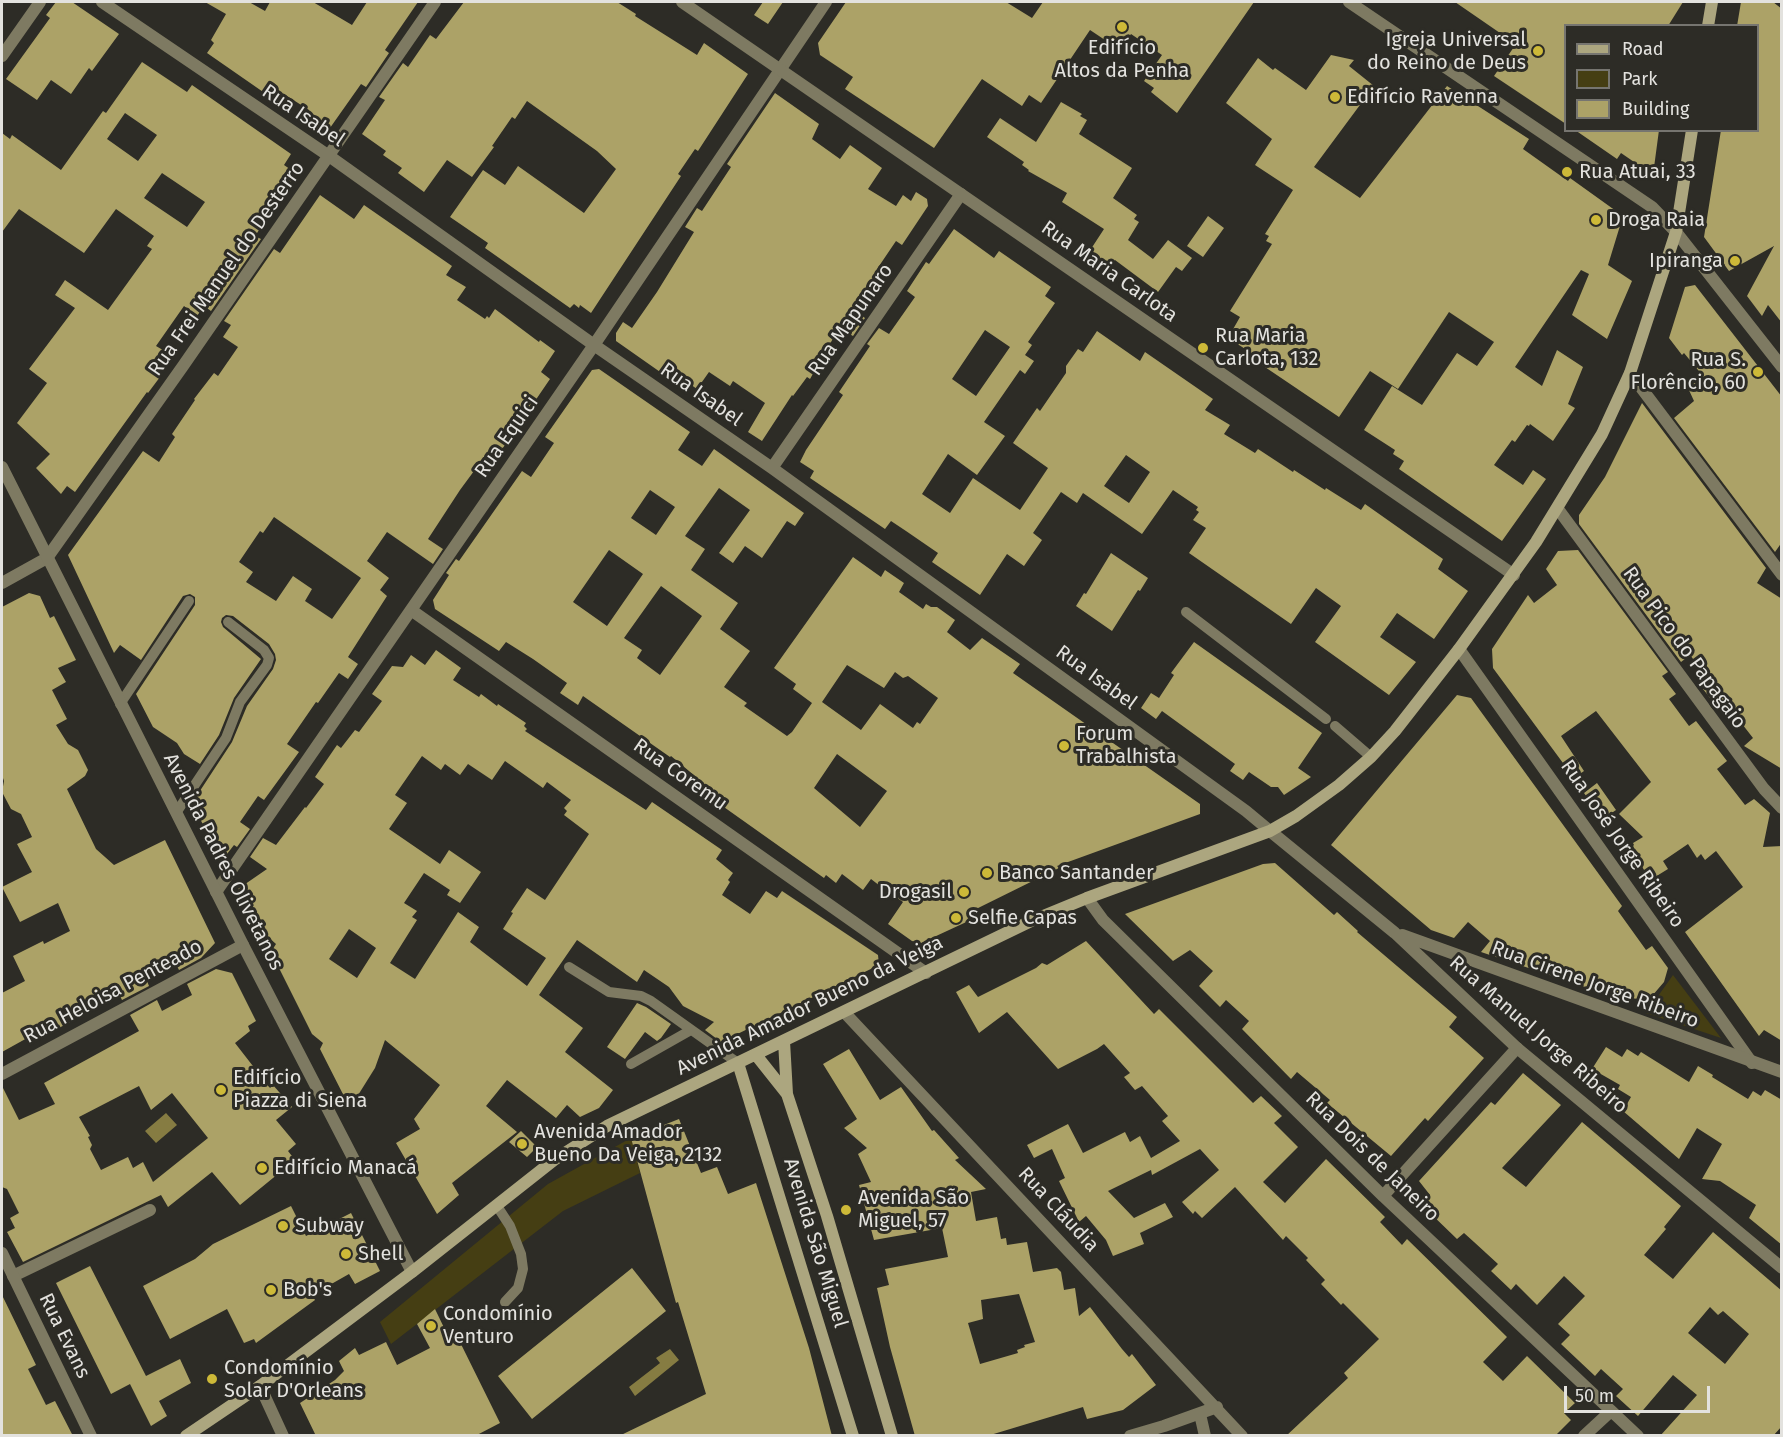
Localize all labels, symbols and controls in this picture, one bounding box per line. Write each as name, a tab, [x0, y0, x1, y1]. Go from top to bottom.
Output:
marker: Edifício Altos da Penha	[1115, 20, 1129, 34]
legend	[1564, 24, 1759, 132]
place label: Igreja Universal do Reino de Deus	[1367, 28, 1526, 75]
place label: Edifício Altos da Penha	[1055, 36, 1189, 83]
text: Road	[1622, 38, 1664, 60]
marker: Igreja Universal do Reino de Deus	[1531, 44, 1545, 58]
text: Park	[1622, 68, 1657, 90]
street label: Rua Isabel	[257, 80, 349, 152]
place label: Edifício Ravenna	[1347, 85, 1498, 109]
marker: Edifício Ravenna	[1328, 90, 1342, 104]
text: Building	[1622, 98, 1689, 120]
street label: Rua Frei Manuel do Desterro	[144, 157, 310, 381]
place label: Rua Atuai, 33	[1579, 160, 1696, 184]
marker: Rua Atuai, 33	[1560, 165, 1574, 179]
place label: Droga Raia	[1608, 208, 1705, 232]
marker: Droga Raia	[1589, 213, 1603, 227]
street label: Rua Maria Carlota	[1036, 216, 1182, 328]
place label: Ipiranga	[1649, 249, 1723, 273]
marker: Ipiranga	[1728, 254, 1742, 268]
street label: Rua Mapunaro	[804, 259, 898, 381]
place label: Rua Maria Carlota, 132	[1215, 324, 1318, 371]
marker: Rua Maria Carlota, 132	[1196, 341, 1210, 355]
place label: Rua S. Florêncio, 60	[1631, 348, 1746, 395]
street label: Rua Isabel	[655, 358, 747, 432]
marker: Rua S. Florêncio, 60	[1751, 365, 1765, 379]
street label: Rua Equici	[470, 391, 544, 483]
street label: Rua Pico do Papagaio	[1617, 562, 1751, 734]
street label: Rua Isabel	[1051, 641, 1141, 715]
place label: Forum Trabalhista	[1076, 722, 1177, 769]
street label: Rua Coremu	[628, 734, 732, 816]
marker: Forum Trabalhista	[1057, 739, 1071, 753]
street label: Avenida Padres Olivetanos	[158, 749, 288, 975]
street label: Rua José Jorge Ribeiro	[1555, 755, 1689, 933]
place label: Banco Santander	[999, 861, 1154, 885]
marker: Banco Santander	[980, 866, 994, 880]
place label: Drogasil	[879, 880, 952, 904]
marker: Drogasil	[957, 885, 971, 899]
place label: Selfie Capas	[968, 906, 1077, 930]
marker: Selfie Capas	[949, 911, 963, 925]
street label: Avenida Amador Bueno da Veiga	[673, 931, 947, 1081]
street label: Rua Heloisa Penteado	[20, 935, 206, 1049]
street label: Rua Cirene Jorge Ribeiro	[1488, 936, 1702, 1034]
street label: Rua Manuel Jorge Ribeiro	[1444, 951, 1632, 1119]
place label: Edifício Piazza di Siena	[233, 1066, 367, 1113]
marker: Edifício Piazza di Siena	[214, 1083, 228, 1097]
street label: Rua Dois de Janeiro	[1300, 1087, 1444, 1227]
place label: Avenida Amador Bueno Da Veiga, 2132	[534, 1120, 722, 1167]
marker: Avenida Amador Bueno Da Veiga, 2132	[515, 1137, 529, 1151]
street label: Avenida São Miguel	[778, 1155, 852, 1331]
place label: Edifício Manacá	[274, 1156, 417, 1180]
marker: Edifício Manacá	[255, 1161, 269, 1175]
street label: Rua Cláudia	[1013, 1162, 1103, 1258]
place label: Avenida São Miguel, 57	[858, 1186, 969, 1233]
marker: Avenida São Miguel, 57	[839, 1203, 853, 1217]
place label: Subway	[295, 1214, 364, 1238]
marker: Subway	[276, 1219, 290, 1233]
place label: Shell	[358, 1242, 403, 1266]
marker: Shell	[339, 1247, 353, 1261]
place label: Bob's	[283, 1278, 332, 1302]
marker: Bob's	[264, 1283, 278, 1297]
street label: Rua Evans	[33, 1290, 95, 1382]
place label: Condomínio Venturo	[443, 1302, 553, 1349]
marker: Condomínio Venturo	[424, 1319, 438, 1333]
place label: Condomínio Solar D'Orleans	[224, 1356, 363, 1403]
marker: Condomínio Solar D'Orleans	[205, 1372, 219, 1386]
scale bar	[1567, 1374, 1712, 1412]
text: 50 m	[1575, 1385, 1614, 1407]

